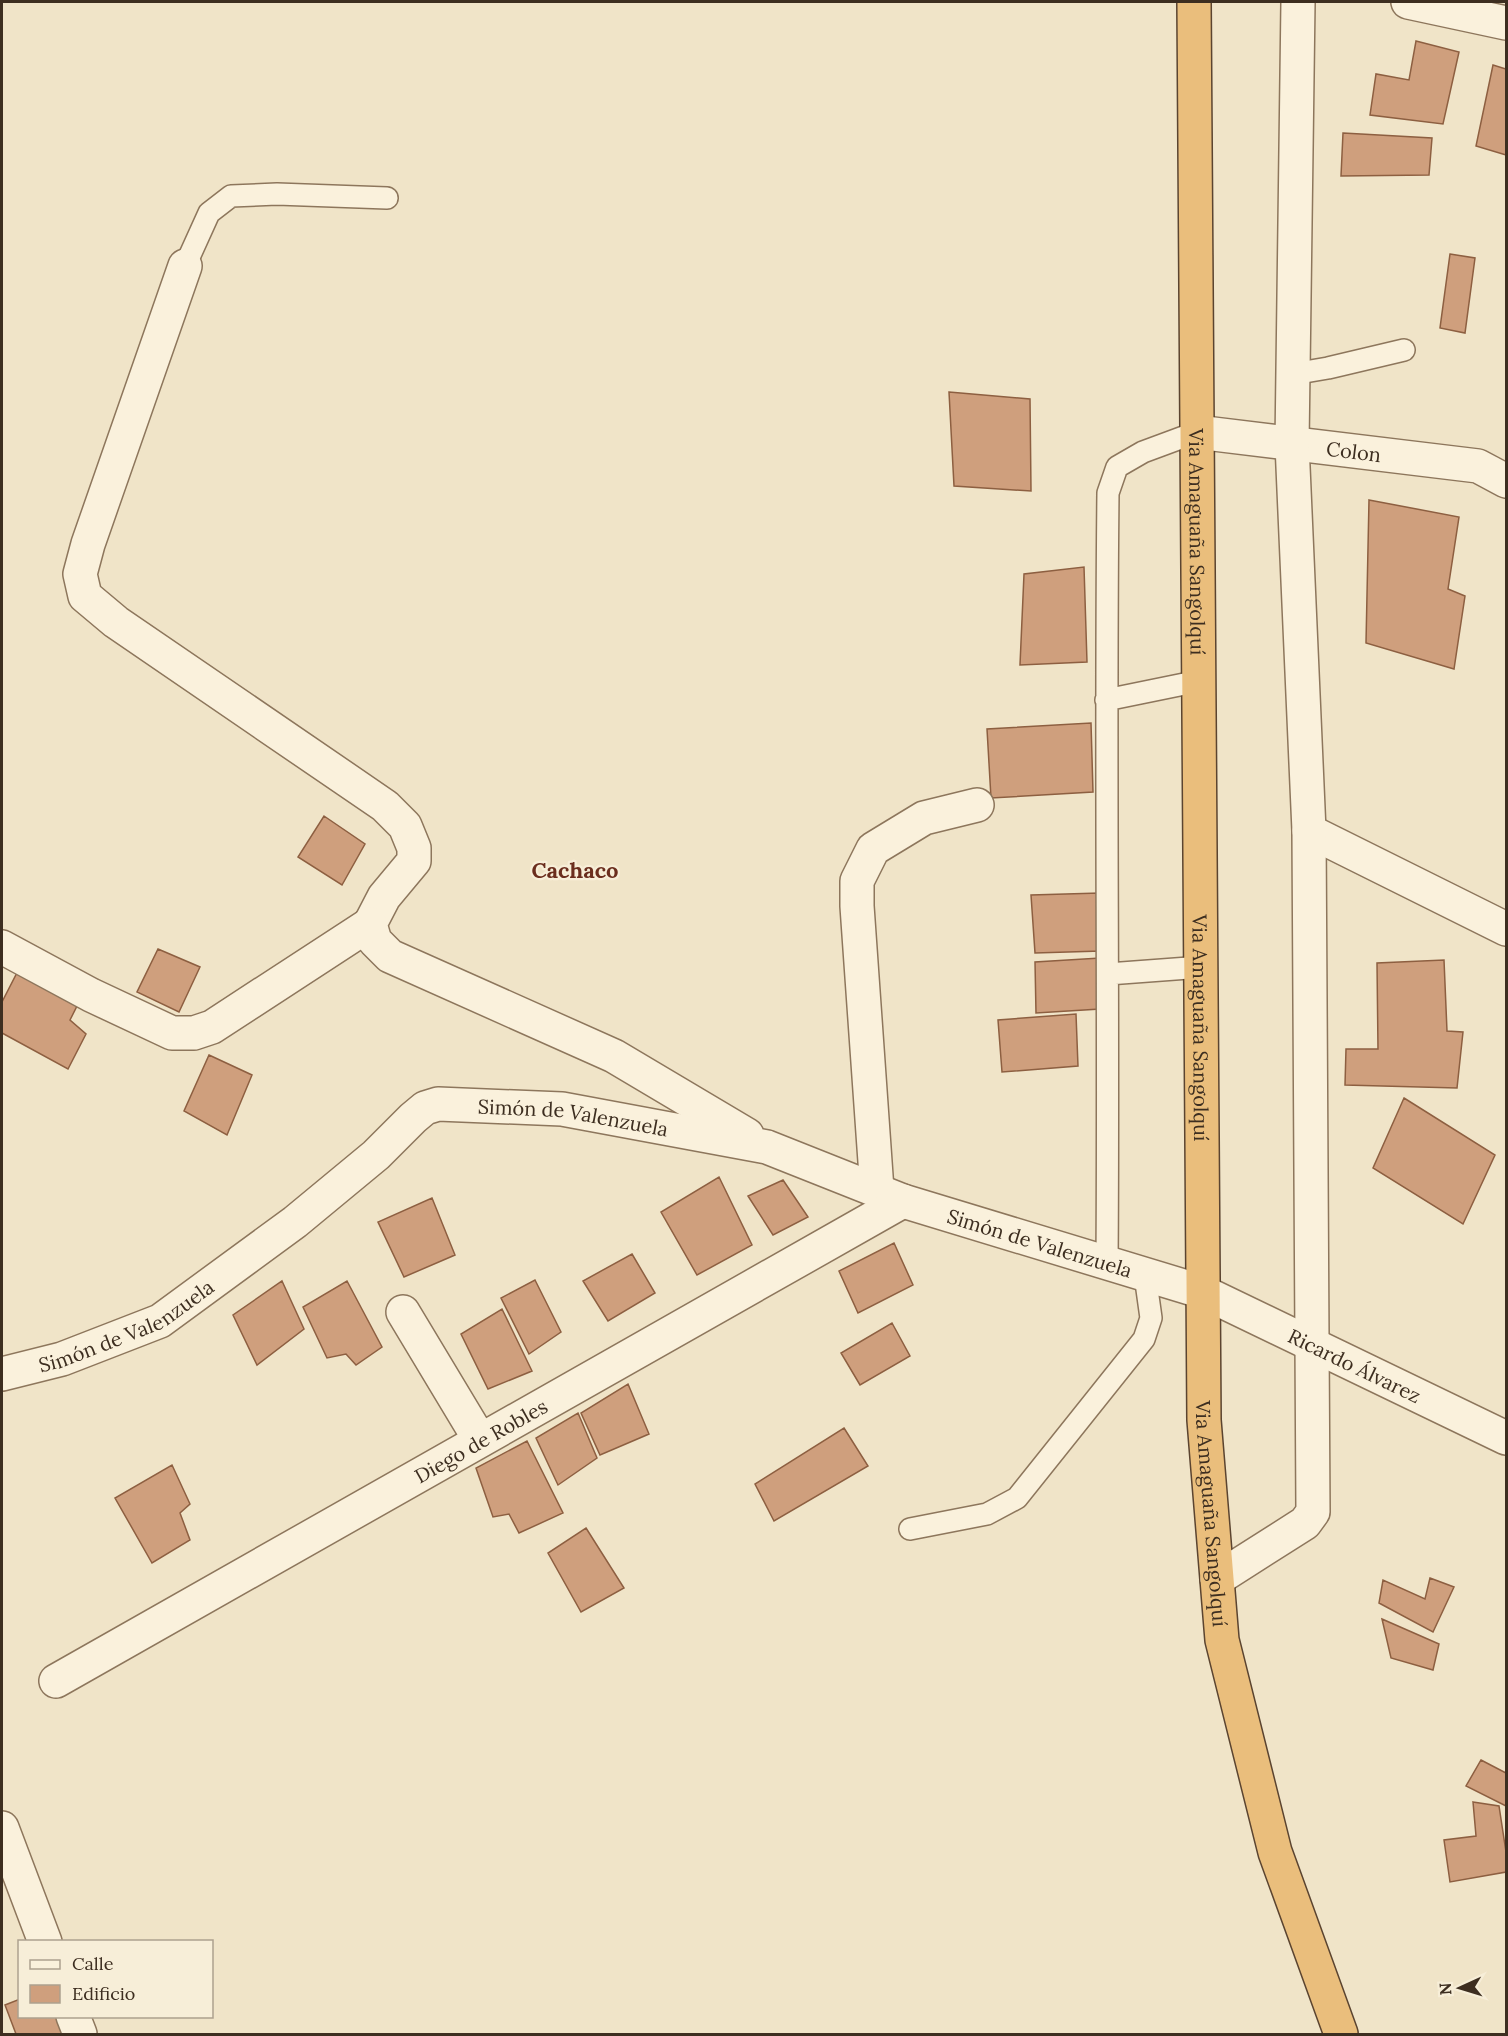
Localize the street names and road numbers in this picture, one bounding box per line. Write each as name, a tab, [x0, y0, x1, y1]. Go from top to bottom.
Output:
street label: Via Amaguaña Sangolquí	[1185, 427, 1211, 656]
street label: Colon	[1325, 435, 1383, 467]
street label: Via Amaguaña Sangolquí	[1188, 913, 1215, 1141]
street label: Simón de Valenzuela	[477, 1093, 670, 1141]
street label: Simón de Valenzuela	[944, 1203, 1135, 1282]
street label: Simón de Valenzuela	[36, 1274, 218, 1377]
street label: Ricardo Álvarez	[1284, 1323, 1425, 1408]
street label: Diego de Robles	[410, 1393, 551, 1488]
street label: Via Amaguaña Sangolquí	[1191, 1399, 1233, 1628]

